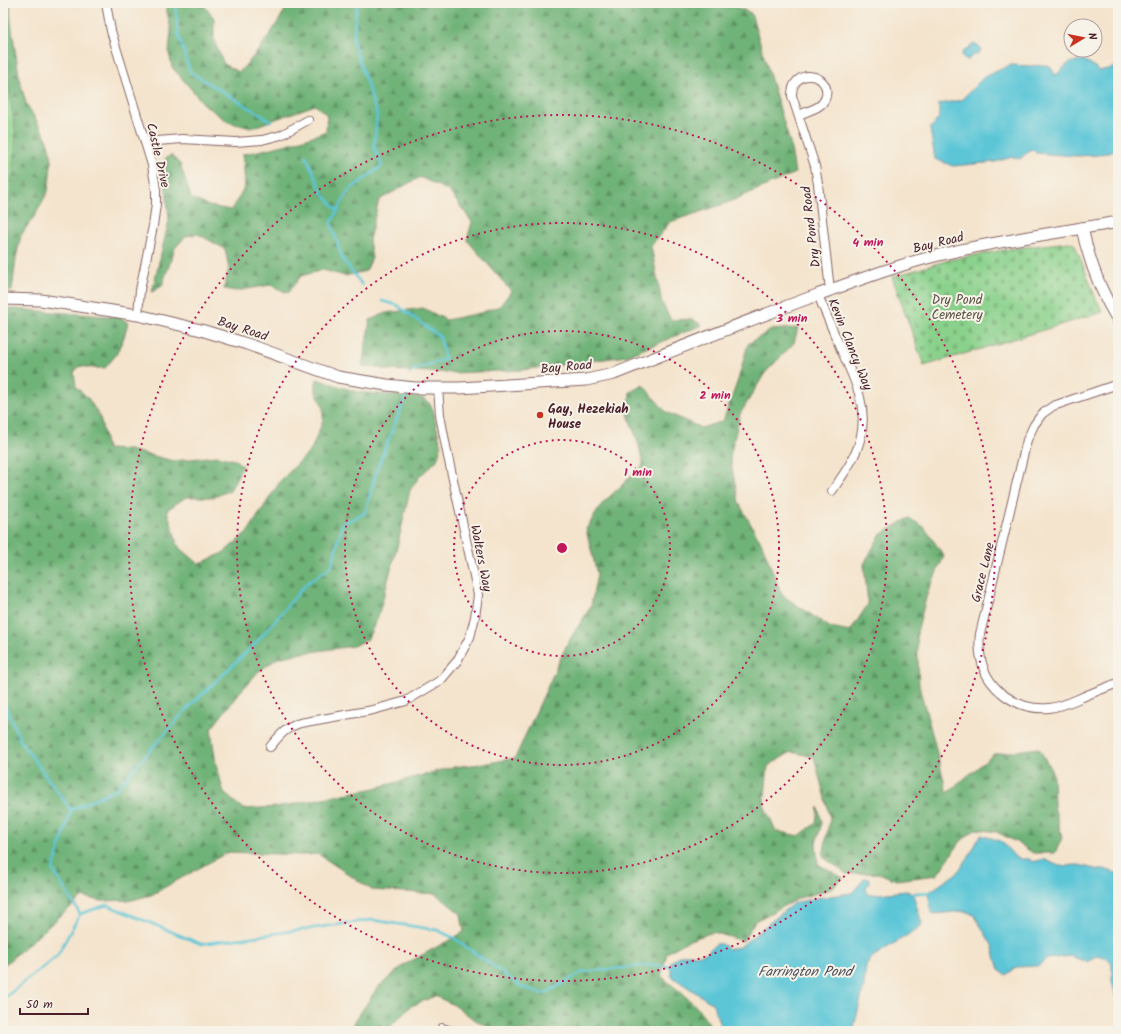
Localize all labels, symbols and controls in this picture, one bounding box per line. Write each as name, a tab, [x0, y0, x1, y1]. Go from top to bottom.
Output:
north arrow	[1063, 18, 1103, 58]
text: N	[1082, 31, 1101, 41]
street label: Castle Drive	[140, 121, 175, 190]
street label: Dry Pond Road	[796, 185, 827, 269]
street label: Bay Road	[911, 227, 967, 260]
text: 4 min	[853, 233, 884, 252]
park label: Dry Pond Cemetery	[931, 290, 983, 326]
street label: Kevin Clancy Way	[822, 295, 878, 395]
text: 3 min	[776, 309, 808, 328]
street label: Bay Road	[215, 311, 271, 348]
street label: Bay Road	[539, 355, 593, 380]
text: 2 min	[699, 386, 731, 405]
place label: Gay, Hezekiah House	[548, 399, 629, 435]
marker: Gay, Hezekiah House	[535, 410, 545, 420]
text: 1 min	[624, 463, 652, 482]
street label: Walters Way	[464, 523, 497, 594]
street label: Grace Lane	[966, 540, 1001, 605]
centre of rings	[555, 541, 569, 555]
water label: Farrington Pond	[758, 961, 855, 983]
scale bar	[20, 990, 88, 1016]
text: 50 m	[26, 995, 53, 1014]

